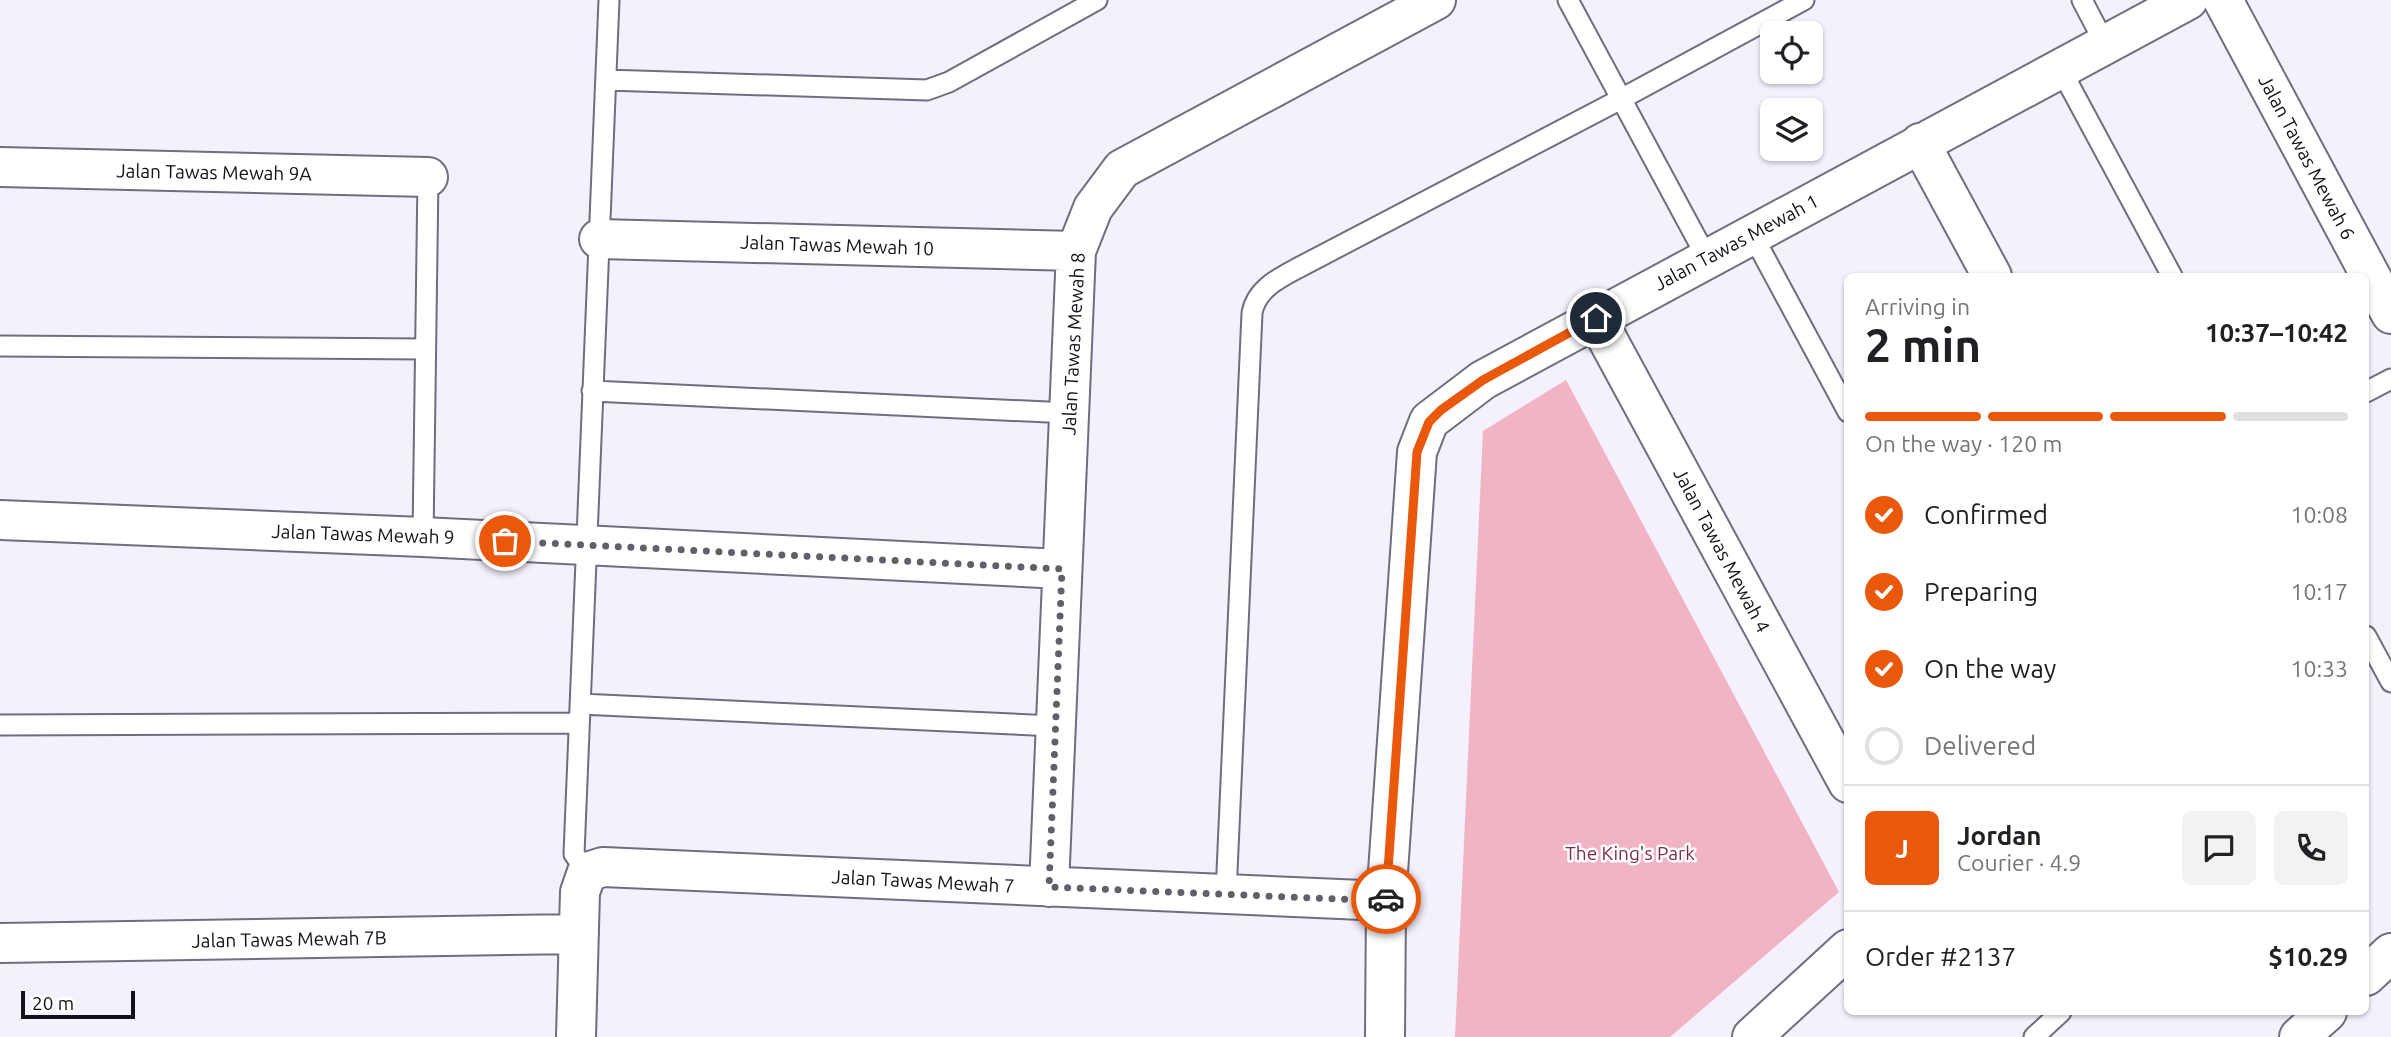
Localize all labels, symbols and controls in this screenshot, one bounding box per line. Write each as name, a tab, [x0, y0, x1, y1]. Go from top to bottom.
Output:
map controls	[1760, 21, 1823, 161]
button: locate	[1760, 21, 1823, 84]
street label: Jalan Tawas Mewah 6	[2254, 71, 2360, 243]
button: layers	[1760, 98, 1823, 161]
street label: Jalan Tawas Mewah 9A	[116, 159, 313, 185]
street label: Jalan Tawas Mewah 1	[1650, 189, 1822, 295]
street label: Jalan Tawas Mewah 10	[740, 231, 934, 259]
street label: Jalan Tawas Mewah 8	[1057, 252, 1089, 436]
pin	[1566, 288, 1626, 348]
text: Arriving in	[1865, 294, 1970, 319]
icon: home	[1577, 299, 1615, 337]
text: 10:37–10:42	[2205, 318, 2348, 347]
text: 2 min	[1865, 319, 1981, 371]
text: On the way · 120 m	[1865, 431, 2062, 456]
street label: Jalan Tawas Mewah 4	[1669, 464, 1775, 636]
icon: check	[1865, 496, 1903, 534]
text: Confirmed	[1924, 500, 2048, 529]
text: 10:08	[2290, 502, 2348, 527]
pin	[475, 511, 535, 571]
street label: Jalan Tawas Mewah 9	[271, 520, 455, 548]
icon: bag	[486, 522, 524, 560]
icon: check	[1865, 573, 1903, 611]
text: Preparing	[1924, 577, 2038, 606]
text: 10:17	[2290, 579, 2348, 604]
icon: check	[1865, 650, 1903, 688]
text: On the way	[1924, 654, 2056, 683]
text: 10:33	[2290, 656, 2348, 681]
text: Delivered	[1924, 731, 2036, 760]
button: chat	[2182, 811, 2256, 885]
button: phone	[2274, 811, 2348, 885]
text: Jordan	[1957, 821, 2042, 850]
text: J	[1895, 834, 1909, 863]
park label: The King's Park	[1565, 842, 1695, 864]
text: Courier · 4.9	[1957, 850, 2081, 875]
courier	[1351, 864, 1421, 934]
street label: Jalan Tawas Mewah 7	[831, 865, 1015, 897]
icon: car	[1367, 880, 1405, 918]
street label: Jalan Tawas Mewah 7B	[191, 926, 387, 952]
text: Order #2137	[1865, 942, 2016, 971]
text: $10.29	[2268, 942, 2348, 971]
scale bar	[21, 988, 135, 1020]
text: 20 m	[32, 992, 74, 1014]

